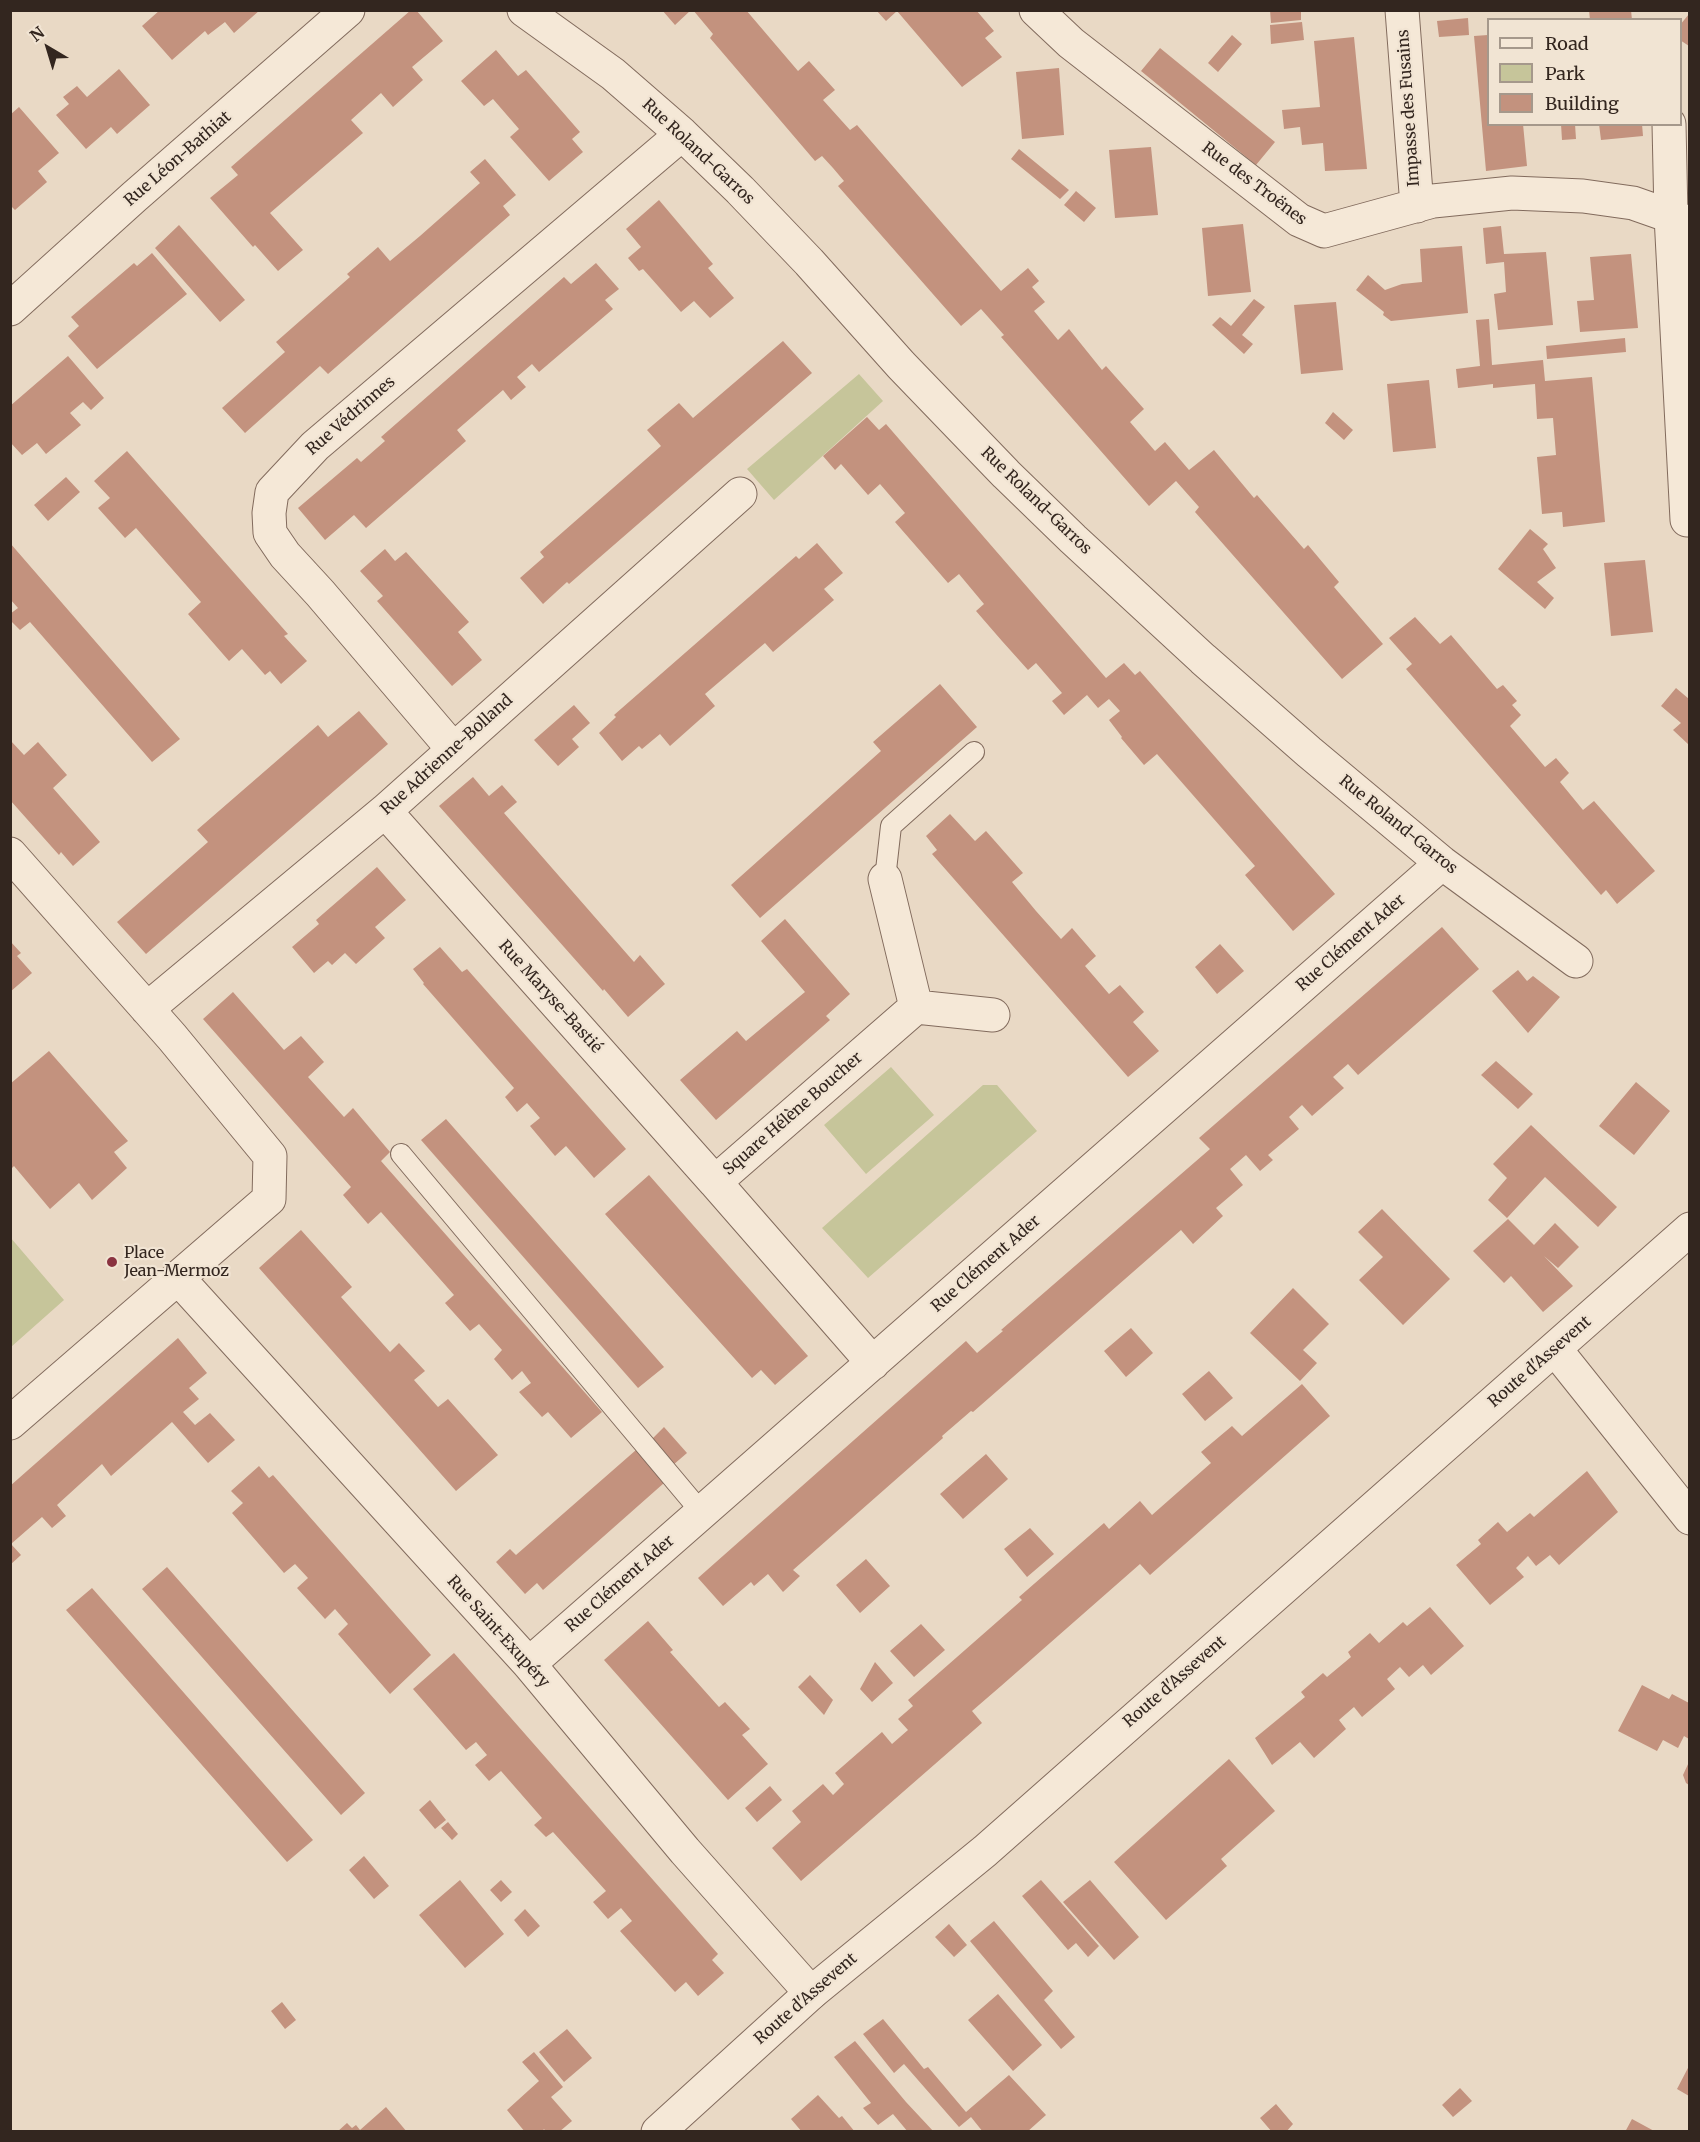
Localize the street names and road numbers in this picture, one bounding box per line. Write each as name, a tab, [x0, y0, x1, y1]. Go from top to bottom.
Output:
street label: Impasse des Fusains	[1394, 29, 1424, 187]
street label: Rue Roland-Garros	[638, 95, 758, 209]
street label: Rue Léon-Bathiat	[121, 108, 235, 210]
street label: Rue des Troënes	[1198, 138, 1310, 230]
street label: Rue Védrinnes	[303, 372, 399, 460]
street label: Rue Roland-Garros	[977, 443, 1095, 559]
street label: Rue Adrienne-Bolland	[377, 691, 517, 819]
street label: Rue Roland-Garros	[1335, 772, 1461, 878]
street label: Rue Clément Ader	[1293, 891, 1409, 995]
street label: Rue Maryse-Bastié	[494, 937, 606, 1057]
street label: Square Hélène Boucher	[720, 1048, 866, 1180]
street label: Rue Clément Ader	[928, 1212, 1044, 1316]
street label: Route d'Assevent	[1485, 1312, 1595, 1412]
street label: Rue Clément Ader	[562, 1532, 678, 1636]
street label: Rue Saint-Exupéry	[443, 1572, 553, 1692]
street label: Route d'Assevent	[1120, 1632, 1230, 1732]
street label: Route d'Assevent	[751, 1949, 861, 2049]

